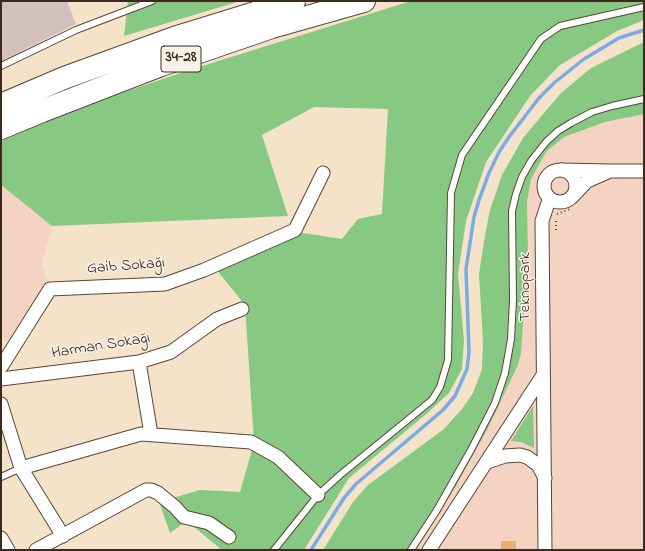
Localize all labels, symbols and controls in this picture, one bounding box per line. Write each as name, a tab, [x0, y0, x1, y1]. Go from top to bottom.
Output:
road number: 34-28	[161, 46, 201, 72]
street label: Teknopark	[516, 253, 536, 321]
street label: Gaib Sokağı	[87, 255, 165, 279]
street label: Harman Sokağı	[50, 330, 152, 364]

